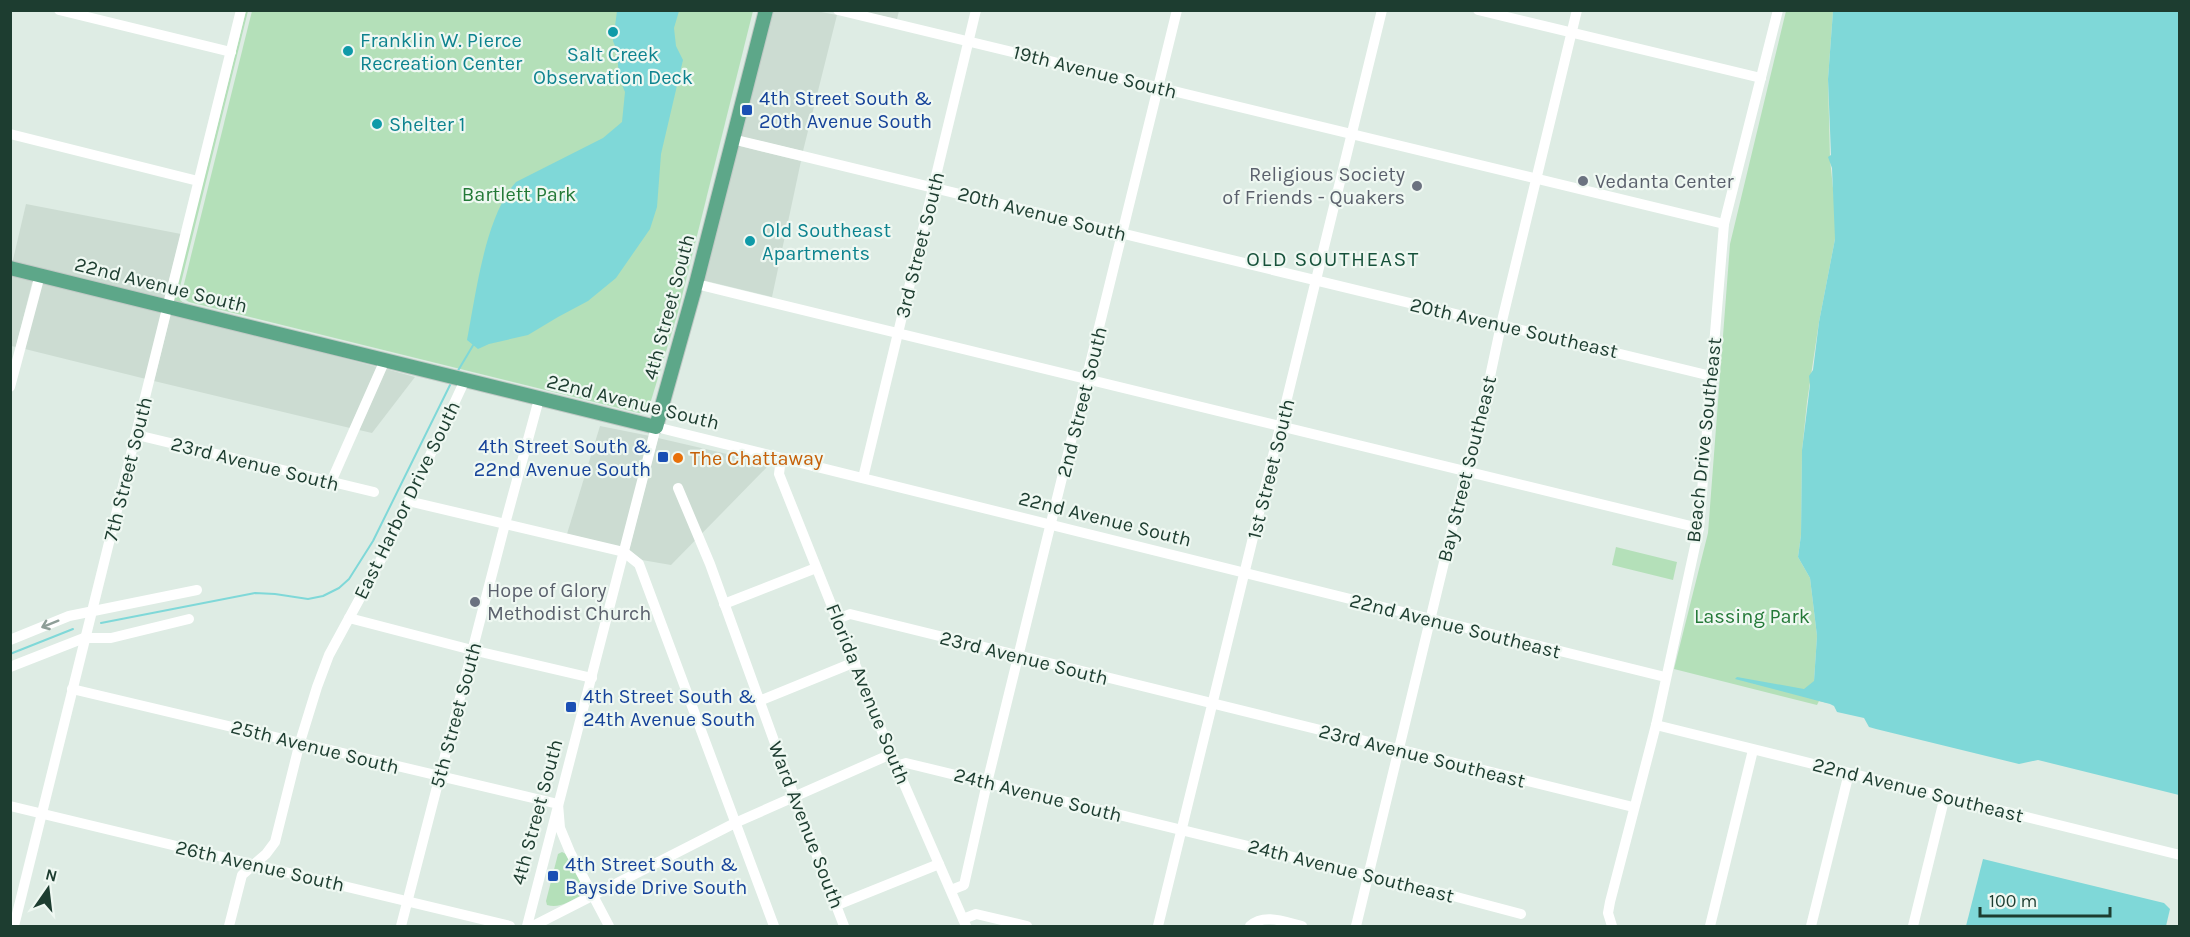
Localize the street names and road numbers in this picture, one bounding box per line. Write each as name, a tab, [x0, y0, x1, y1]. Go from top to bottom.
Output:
street label: 19th Avenue South	[1011, 41, 1179, 103]
street label: 3rd Street South	[891, 169, 949, 321]
street label: 20th Avenue South	[955, 182, 1129, 246]
street label: 4th Street South	[638, 232, 700, 382]
street label: 22nd Avenue South	[72, 252, 250, 318]
street label: 20th Avenue Southeast	[1408, 293, 1621, 363]
street label: 2nd Street South	[1052, 324, 1112, 480]
street label: Beach Drive Southeast	[1682, 336, 1726, 544]
street label: 22nd Avenue South	[544, 369, 722, 435]
street label: Bay Street Southeast	[1433, 373, 1501, 565]
street label: 7th Street South	[99, 394, 157, 544]
street label: 1st Street South	[1242, 396, 1300, 542]
street label: East Harbor Drive South	[349, 397, 465, 603]
street label: 23rd Avenue South	[169, 432, 341, 496]
street label: 22nd Avenue South	[1016, 486, 1194, 552]
street label: 22nd Avenue Southeast	[1347, 589, 1563, 663]
street label: Florida Avenue South	[821, 600, 915, 788]
street label: 23rd Avenue South	[938, 626, 1110, 690]
street label: 5th Street South	[425, 640, 487, 790]
street label: 25th Avenue South	[229, 715, 401, 779]
street label: 23rd Avenue Southeast	[1316, 719, 1528, 793]
street label: 4th Street South	[506, 737, 568, 887]
street label: Ward Avenue South	[763, 738, 849, 912]
street label: 22nd Avenue Southeast	[1810, 753, 2026, 827]
street label: 24th Avenue South	[952, 763, 1124, 827]
street label: 24th Avenue Southeast	[1246, 834, 1457, 908]
street label: 26th Avenue South	[173, 835, 347, 897]

